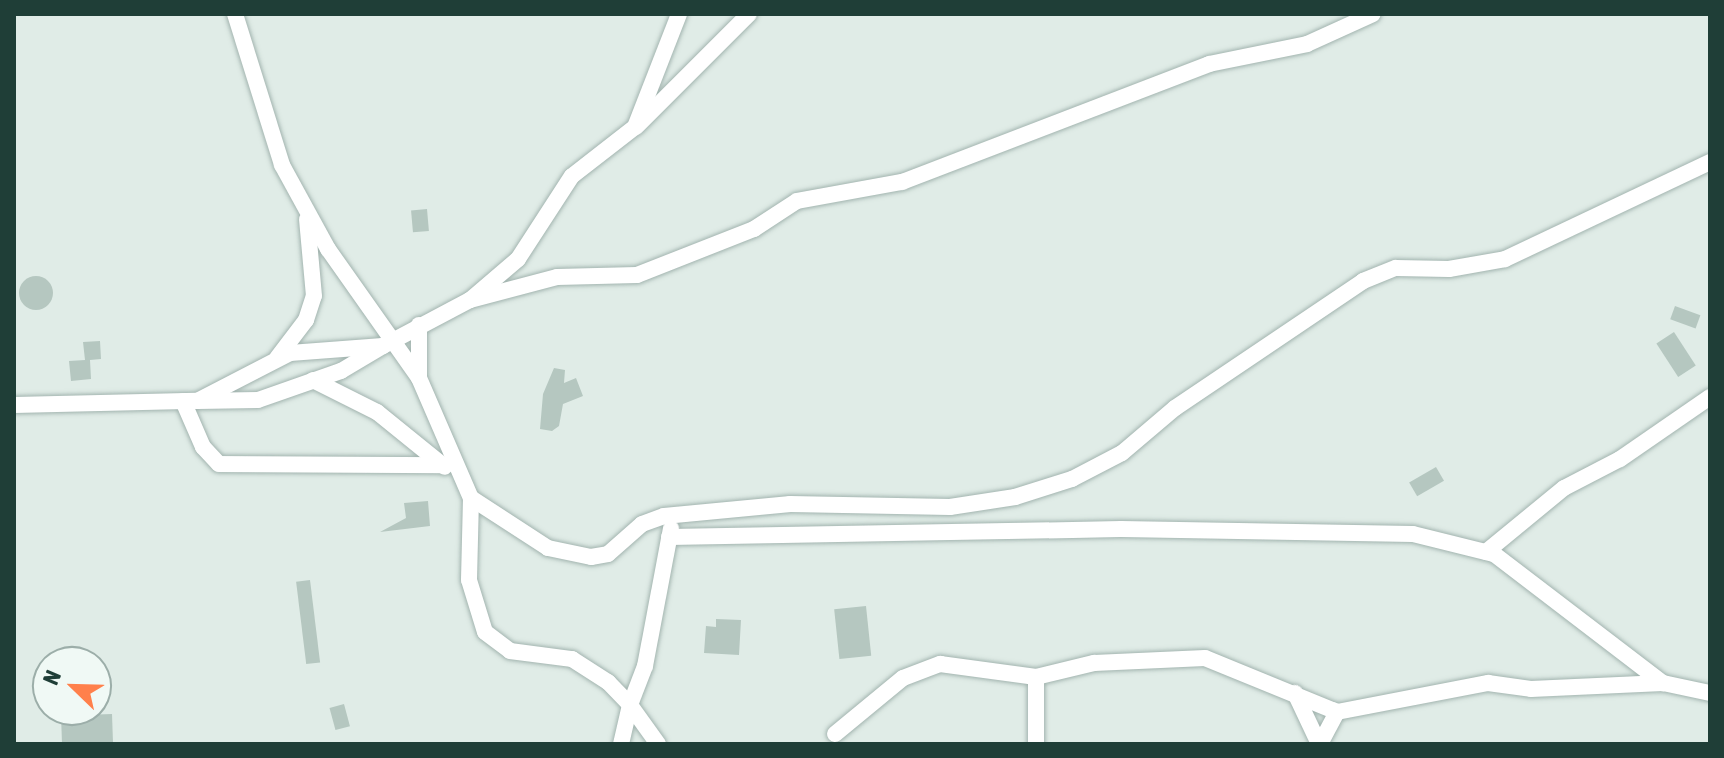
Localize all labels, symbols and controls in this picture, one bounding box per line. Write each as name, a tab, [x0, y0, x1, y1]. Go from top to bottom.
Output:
north arrow	[32, 646, 112, 726]
text: N	[37, 666, 66, 688]

